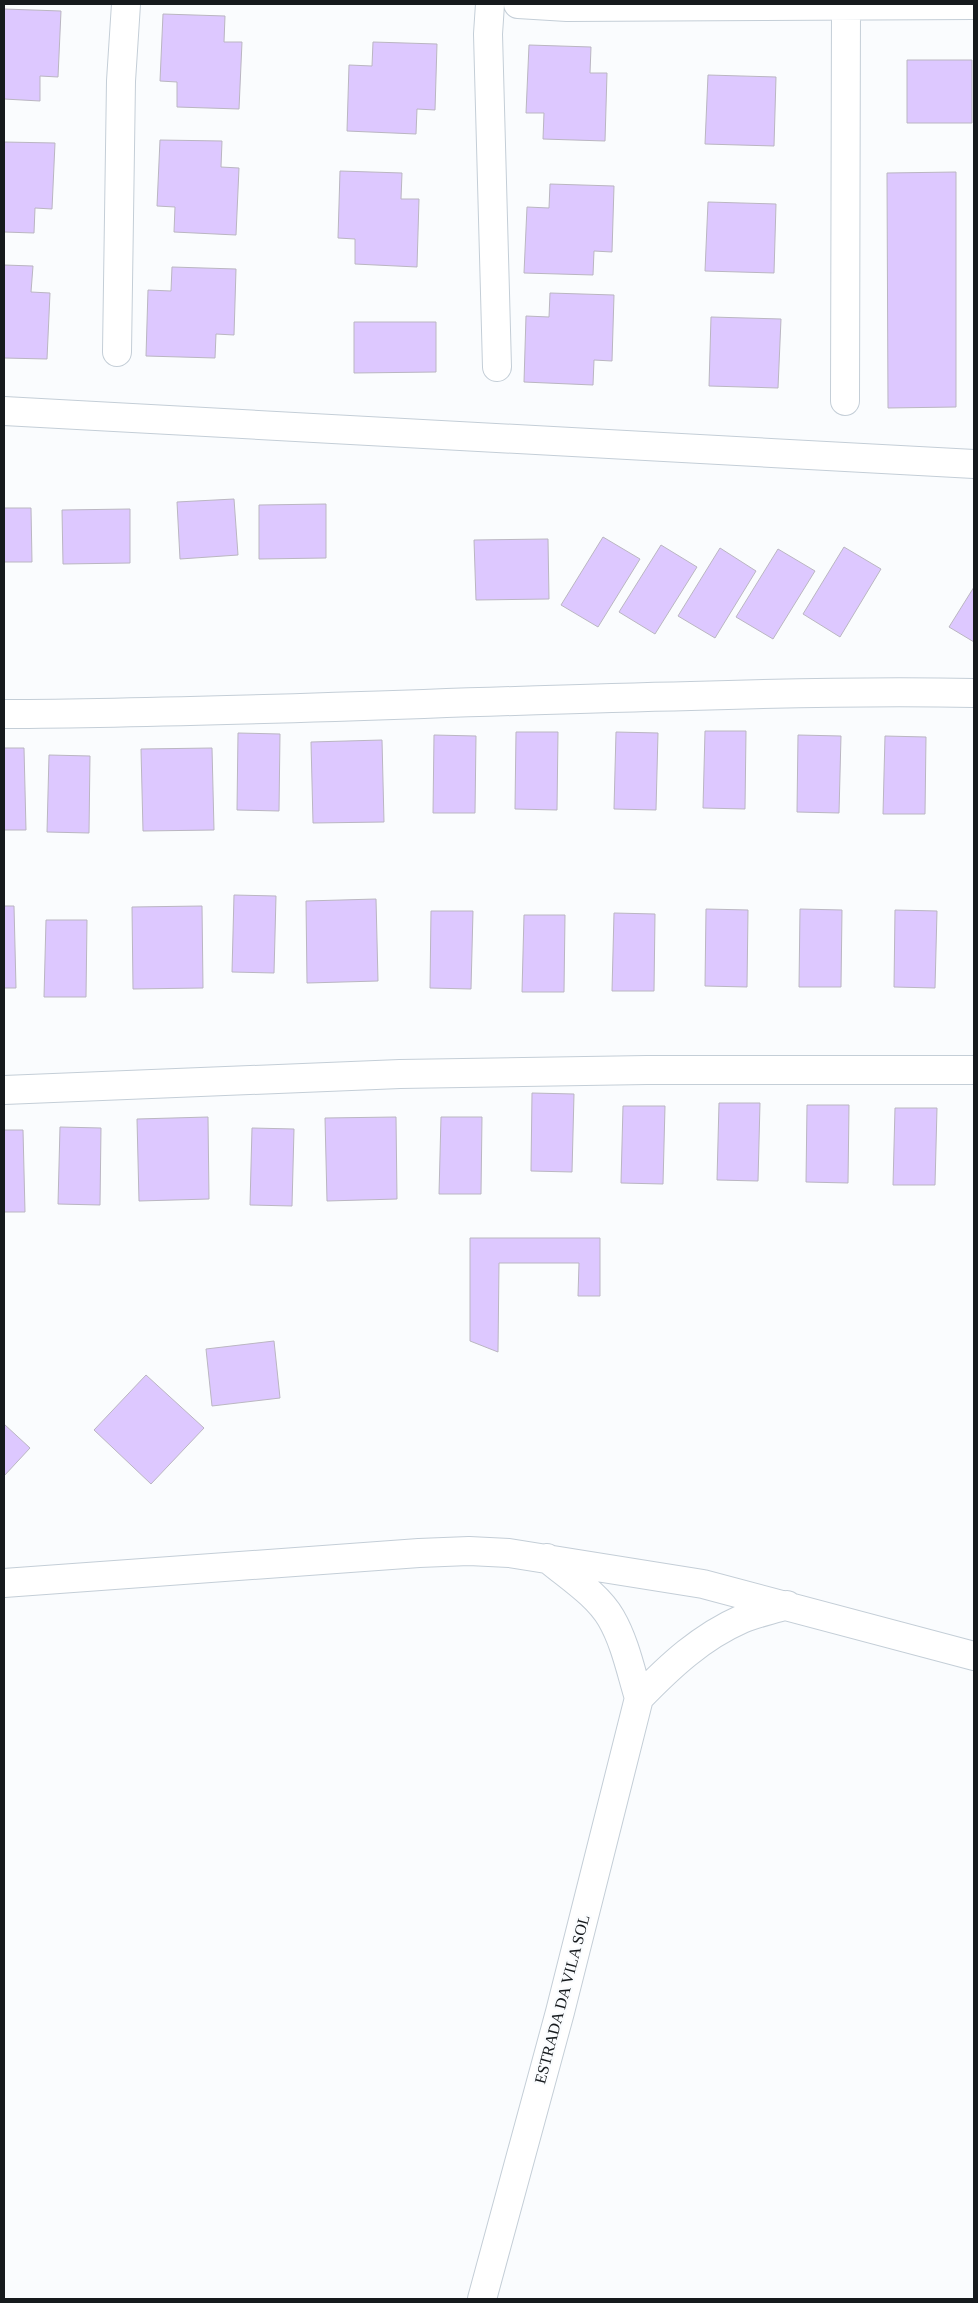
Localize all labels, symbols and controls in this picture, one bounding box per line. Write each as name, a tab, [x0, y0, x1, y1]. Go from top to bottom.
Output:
street label: ESTRADA DA VILA SOL	[531, 1913, 593, 2085]

